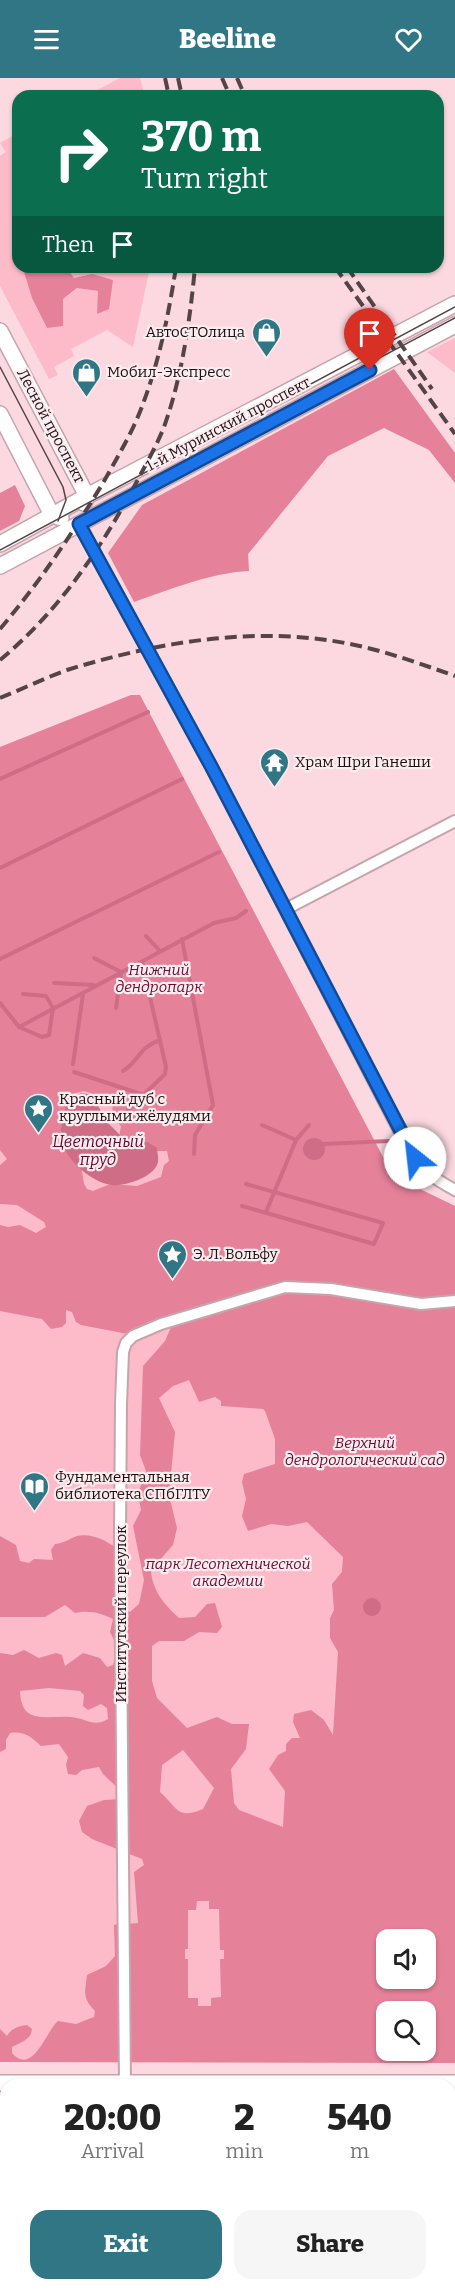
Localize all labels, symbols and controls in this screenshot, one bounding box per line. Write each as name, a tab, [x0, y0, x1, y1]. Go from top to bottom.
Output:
icon: menu	[30, 23, 63, 56]
text: Beeline	[179, 23, 276, 55]
icon: heart	[392, 23, 425, 56]
text: 370 m	[141, 112, 261, 162]
icon: right	[42, 114, 120, 192]
text: Turn right	[141, 163, 268, 195]
icon: arrive	[106, 228, 139, 261]
text: Then	[42, 231, 94, 258]
pin	[344, 308, 395, 370]
shop icon: АвтоСТОлица	[250, 316, 282, 358]
icon: arrive	[353, 317, 386, 350]
place label: АвтоСТОлица	[145, 323, 245, 341]
shop icon: Мобил-Экспресс	[70, 356, 102, 398]
place label: Мобил-Экспресс	[107, 363, 231, 381]
street label: Лесной проспект	[13, 366, 89, 486]
street label: 1-й Муринский проспект	[143, 373, 314, 475]
temple icon: Храм Шри Ганеши	[258, 746, 290, 788]
place label: Храм Шри Ганеши	[295, 753, 431, 771]
park label: Нижний дендропарк	[115, 961, 203, 996]
place label: Красный дуб с круглыми жёлудями	[59, 1090, 211, 1125]
place icon: Красный дуб с круглыми жёлудями	[22, 1092, 54, 1134]
position arrow	[383, 1126, 447, 1190]
water label: Цветочный пруд	[52, 1132, 144, 1169]
place icon: Э. Л. Вольфу	[156, 1238, 188, 1280]
place label: Э. Л. Вольфу	[193, 1245, 278, 1263]
park label: Верхний дендрологический сад	[285, 1434, 445, 1469]
place label: Фундаментальная библиотека СПбГЛТУ	[55, 1468, 212, 1503]
library icon: Фундаментальная библиотека СПбГЛТУ	[18, 1470, 50, 1512]
street label: Институтский переулок	[112, 1525, 130, 1703]
park label: парк Лесотехнической академии	[144, 1555, 311, 1590]
map controls	[376, 1929, 436, 2061]
button: sound	[376, 1929, 436, 1989]
button: search	[376, 2001, 436, 2061]
text: 20:00	[64, 2096, 161, 2140]
text: 2	[234, 2096, 255, 2140]
text: 540	[327, 2096, 392, 2140]
text: Arrival	[81, 2139, 144, 2163]
text: min	[225, 2139, 263, 2163]
text: m	[350, 2139, 369, 2163]
button: Exit	[30, 2210, 222, 2279]
button: Share	[234, 2210, 426, 2279]

